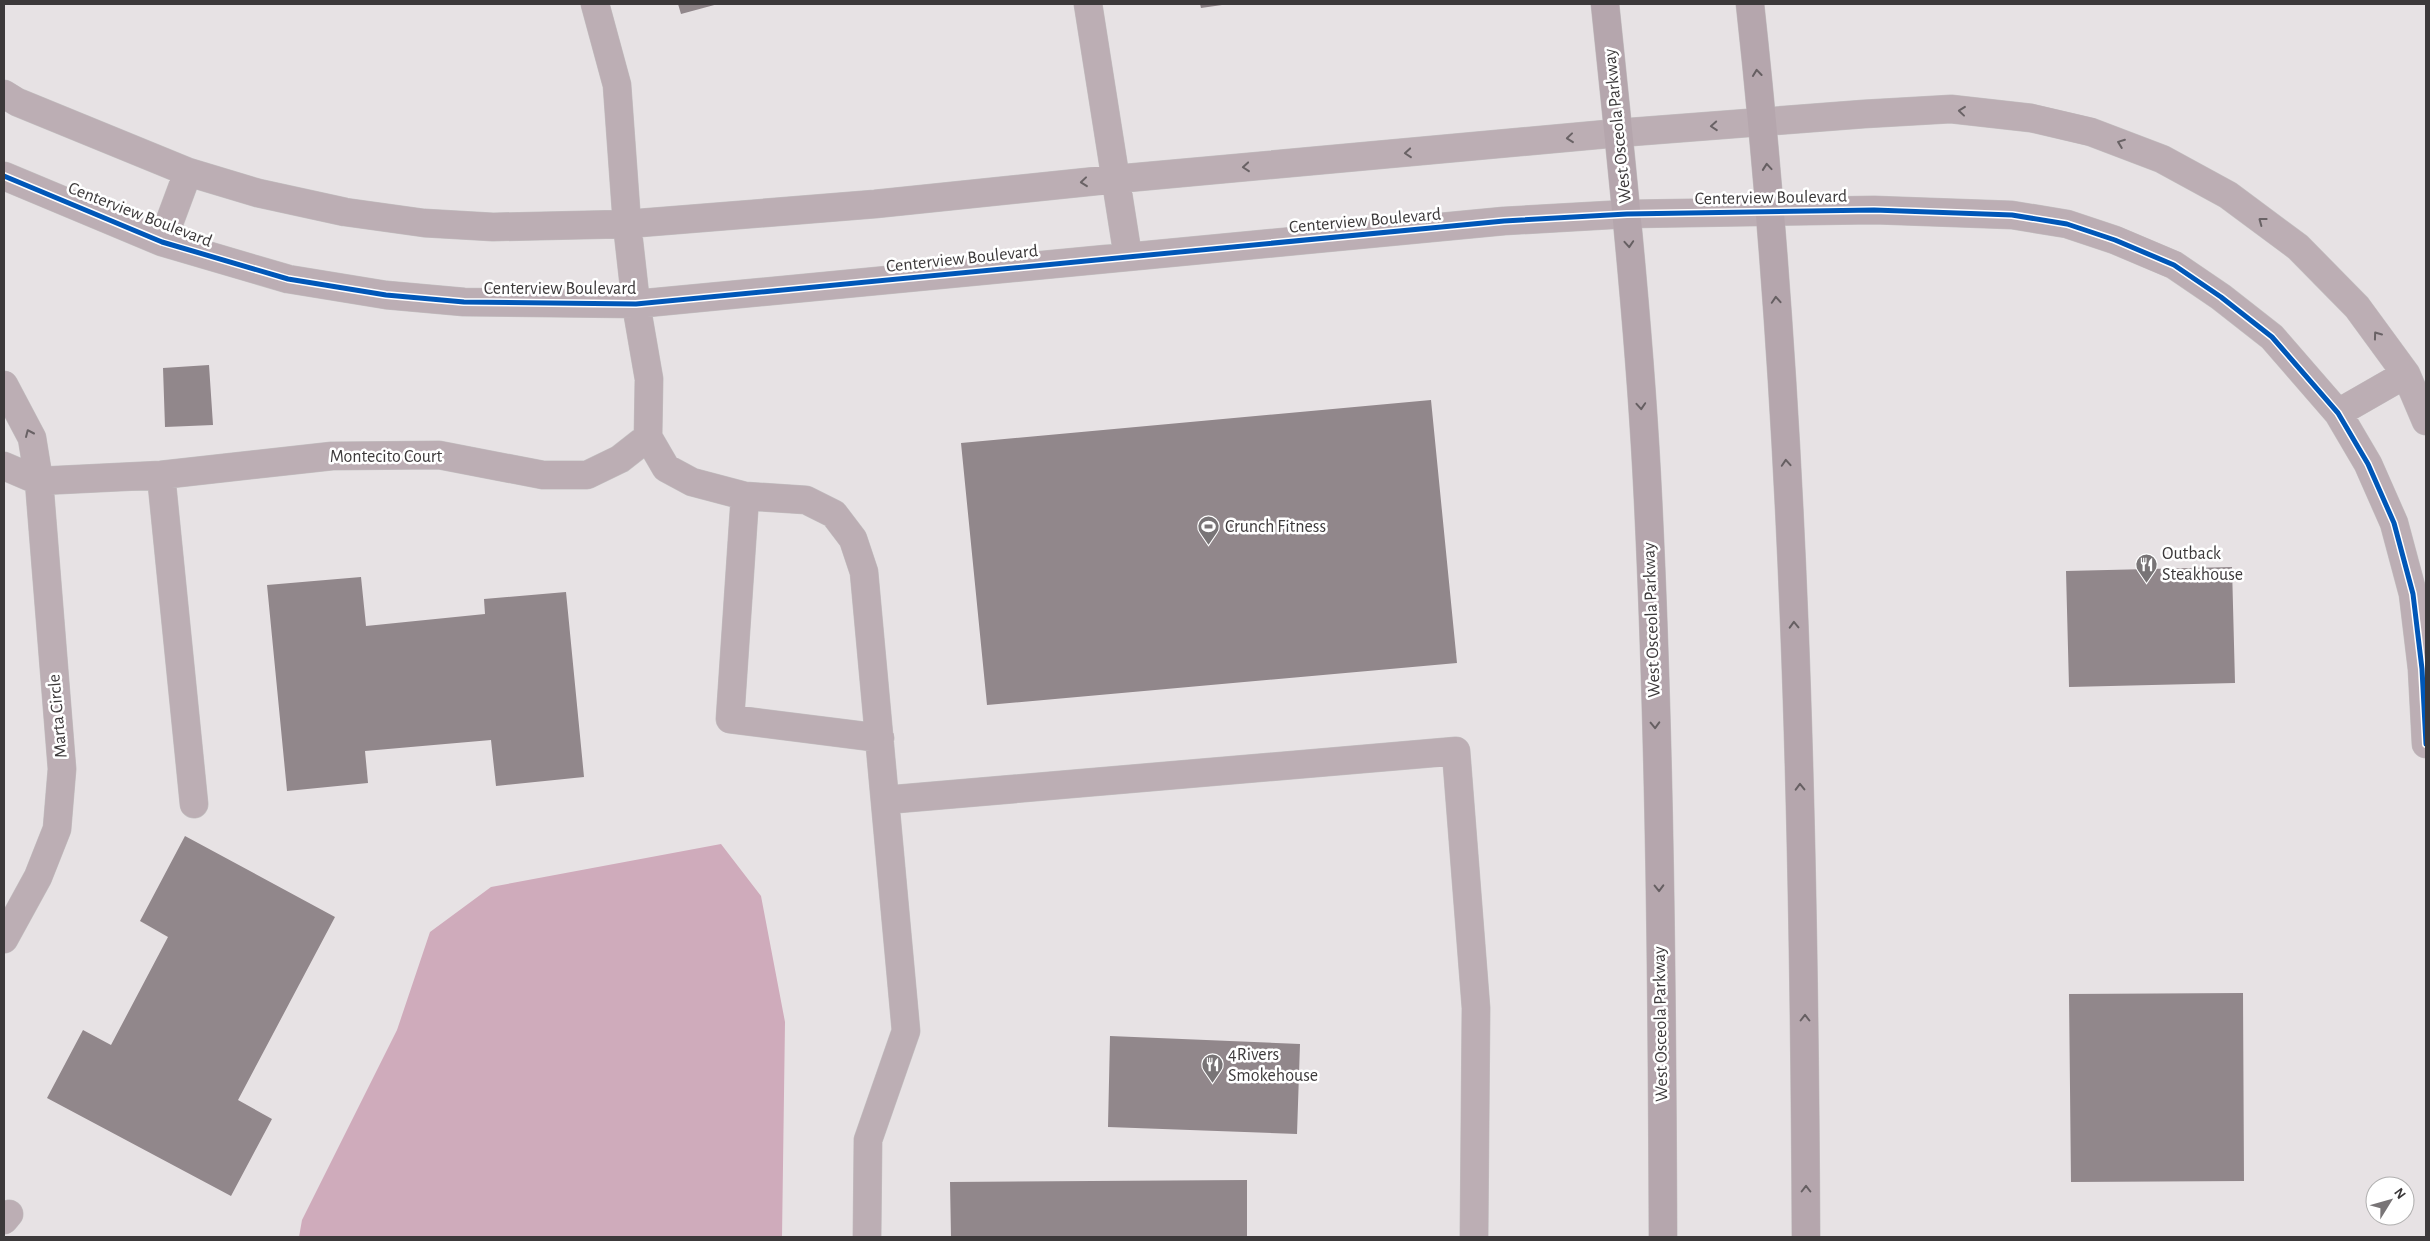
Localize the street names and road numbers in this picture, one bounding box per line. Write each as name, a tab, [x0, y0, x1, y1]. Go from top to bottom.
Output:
street label: West Osceola Parkway	[1601, 47, 1635, 204]
street label: Centerview Boulevard	[66, 179, 214, 251]
street label: Centerview Boulevard	[1695, 188, 1847, 208]
street label: Centerview Boulevard	[1288, 205, 1442, 237]
street label: Centerview Boulevard	[885, 242, 1039, 276]
street label: Centerview Boulevard	[484, 280, 636, 298]
street label: Montecito Court	[330, 448, 443, 466]
street label: West Osceola Parkway	[1640, 542, 1664, 698]
street label: Marta Circle	[45, 673, 71, 759]
street label: West Osceola Parkway	[1651, 946, 1671, 1102]

